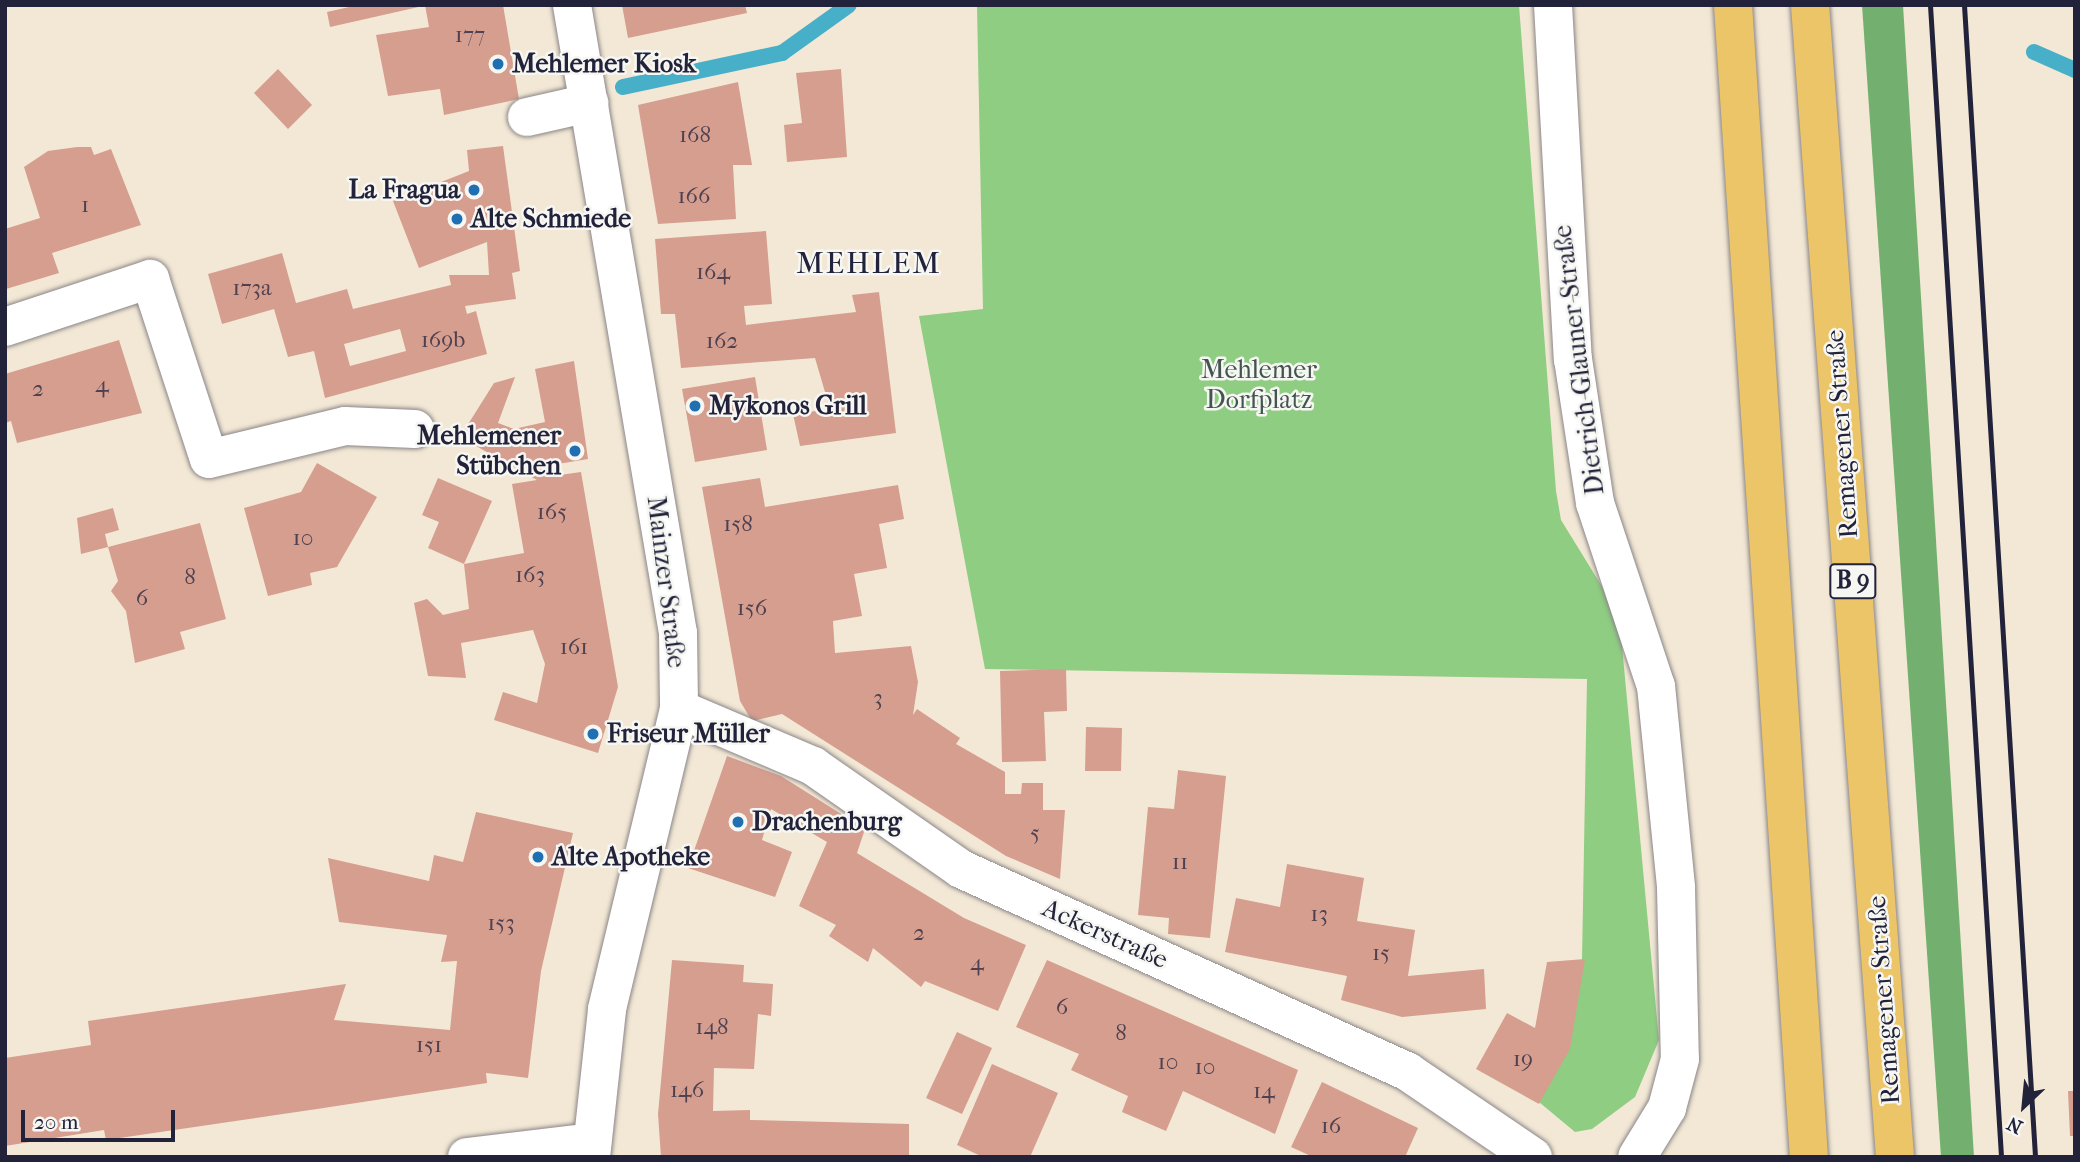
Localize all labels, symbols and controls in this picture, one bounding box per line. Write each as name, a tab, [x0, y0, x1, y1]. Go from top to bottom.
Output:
house number: 177	[455, 21, 485, 49]
place label: Mehlemer Kiosk	[512, 48, 696, 80]
marker: Mehlemer Kiosk	[490, 56, 506, 72]
house number: 168	[679, 121, 711, 149]
place label: La Fragua	[349, 174, 460, 206]
marker: La Fragua	[466, 182, 482, 198]
house number: 166	[677, 182, 711, 210]
house number: 1	[81, 191, 89, 219]
place label: Alte Schmiede	[471, 203, 631, 235]
marker: Alte Schmiede	[449, 211, 465, 227]
street label: Dietrich-Glauner-Straße	[1547, 223, 1611, 497]
district label: MEHLEM	[797, 246, 941, 282]
house number: 164	[696, 258, 730, 286]
house number: 173a	[232, 274, 272, 302]
house number: 169b	[421, 326, 465, 354]
house number: 162	[706, 327, 738, 355]
street label: Remagener Straße	[1819, 329, 1865, 539]
park label: Mehlemer Dorfplatz	[1201, 354, 1317, 416]
house number: 4	[95, 371, 109, 399]
house number: 2	[32, 375, 44, 403]
place label: Mykonos Grill	[709, 390, 867, 422]
marker: Mykonos Grill	[687, 398, 703, 414]
place label: Mehlemener Stübchen	[417, 420, 561, 481]
marker: Mehlemener Stübchen	[567, 443, 583, 459]
street label: Mainzer Straße	[640, 494, 692, 670]
house number: 165	[537, 498, 567, 526]
house number: 158	[723, 510, 753, 538]
house number: 10	[293, 524, 313, 552]
road number: B 9	[1828, 560, 1878, 602]
house number: 163	[515, 561, 545, 589]
house number: 8	[184, 563, 196, 591]
house number: 6	[136, 584, 148, 612]
house number: 156	[737, 594, 767, 622]
house number: 161	[560, 633, 588, 661]
house number: 3	[873, 684, 883, 712]
place label: Friseur Müller	[607, 718, 770, 750]
marker: Friseur Müller	[585, 726, 601, 742]
place label: Drachenburg	[752, 806, 902, 838]
marker: Drachenburg	[730, 814, 746, 830]
house number: 5	[1030, 819, 1040, 847]
place label: Alte Apotheke	[552, 841, 710, 873]
house number: 11	[1172, 848, 1188, 876]
marker: Alte Apotheke	[530, 849, 546, 865]
street label: Ackerstraße	[1037, 892, 1173, 976]
street label: Remagener Straße	[1861, 895, 1907, 1105]
house number: 13	[1310, 900, 1328, 928]
house number: 153	[487, 909, 515, 937]
house number: 2	[913, 919, 925, 947]
house number: 15	[1372, 939, 1390, 967]
house number: 4	[970, 949, 984, 977]
house number: 6	[1056, 993, 1068, 1021]
house number: 148	[695, 1013, 729, 1041]
house number: 8	[1115, 1019, 1127, 1047]
house number: 151	[416, 1031, 442, 1059]
house number: 19	[1513, 1045, 1533, 1073]
house number: 10	[1158, 1048, 1178, 1076]
house number: 10	[1195, 1053, 1215, 1081]
north arrow	[1989, 1071, 2059, 1141]
house number: 146	[670, 1076, 704, 1104]
house number: 14	[1253, 1077, 1275, 1105]
scale bar	[24, 1096, 178, 1140]
text: 20 m	[34, 1110, 78, 1134]
house number: 16	[1321, 1112, 1341, 1140]
text: N	[2003, 1112, 2026, 1138]

